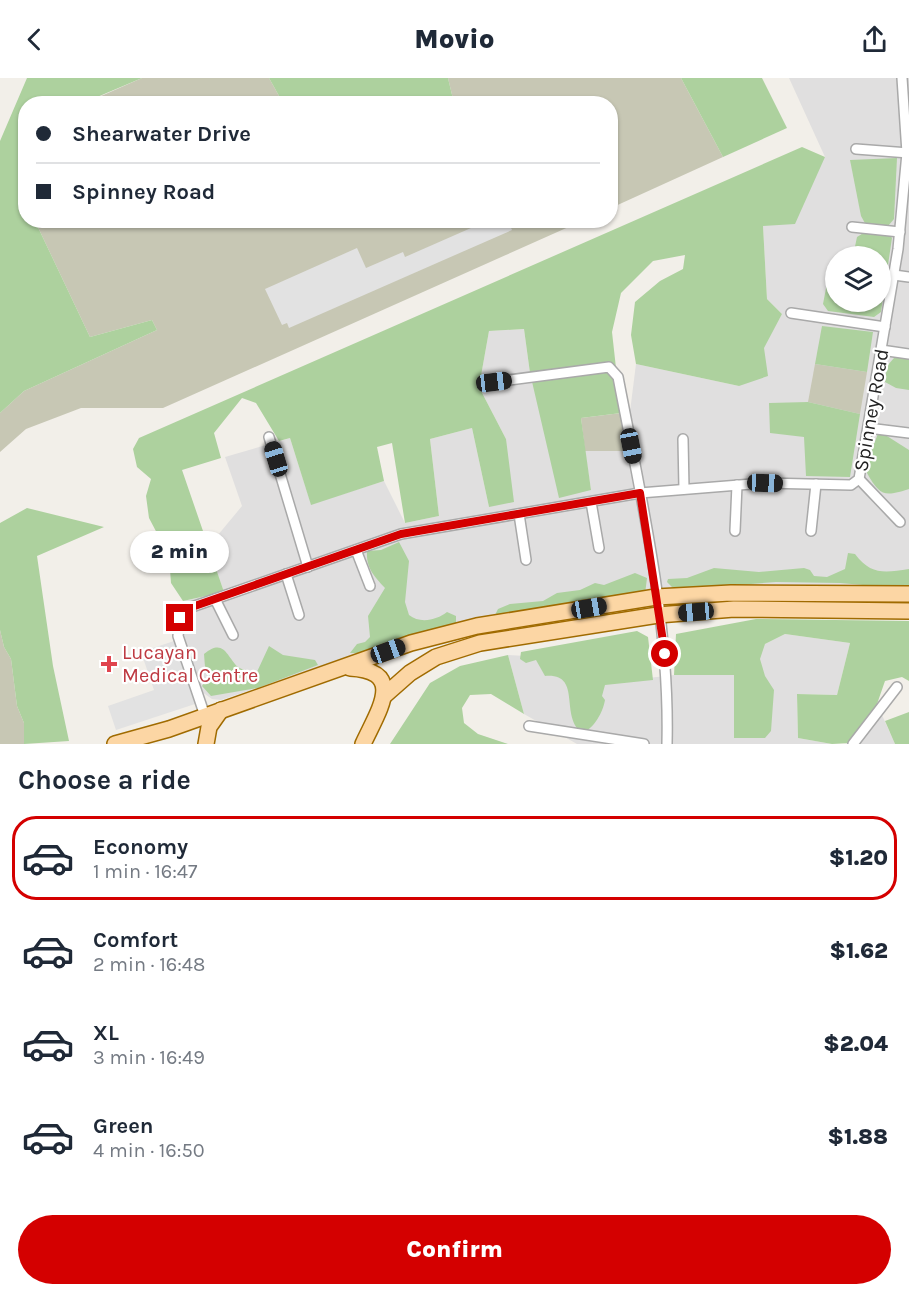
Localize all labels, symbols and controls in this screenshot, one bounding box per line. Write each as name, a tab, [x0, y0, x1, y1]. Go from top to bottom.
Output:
icon: back	[18, 23, 51, 56]
text: Movio	[414, 23, 495, 55]
icon: share	[858, 23, 891, 56]
text: Shearwater Drive	[72, 121, 251, 147]
text: Spinney Road	[72, 179, 215, 205]
map controls	[825, 246, 891, 312]
button: layers	[825, 246, 891, 312]
street label: Spinney Road	[849, 347, 894, 473]
car	[475, 371, 513, 393]
car	[619, 427, 643, 465]
car	[262, 439, 290, 479]
car	[747, 473, 783, 493]
callout: 2 min	[130, 531, 230, 573]
text: 2 min	[151, 540, 208, 563]
car	[570, 596, 608, 620]
car	[677, 601, 715, 623]
route end	[166, 604, 193, 631]
car	[368, 636, 408, 666]
route start	[651, 640, 678, 667]
place label: Lucayan Medical Centre	[122, 641, 258, 687]
marker: Lucayan Medical Centre	[100, 655, 118, 673]
text: Choose a ride	[18, 764, 191, 796]
icon: car	[21, 831, 75, 885]
text: Economy	[93, 834, 188, 860]
text: $1.20	[829, 845, 888, 871]
text: 1 min · 16:47	[93, 860, 197, 883]
icon: car	[21, 924, 75, 978]
text: Comfort	[93, 927, 178, 953]
text: $1.62	[829, 938, 888, 964]
text: 2 min · 16:48	[93, 953, 205, 976]
icon: car	[21, 1017, 75, 1071]
text: XL	[93, 1020, 119, 1046]
text: $2.04	[823, 1031, 888, 1057]
text: 3 min · 16:49	[93, 1046, 205, 1069]
icon: car	[21, 1110, 75, 1164]
text: Green	[93, 1113, 154, 1139]
text: $1.88	[828, 1124, 888, 1150]
text: 4 min · 16:50	[93, 1139, 205, 1162]
button: Confirm	[18, 1215, 891, 1284]

